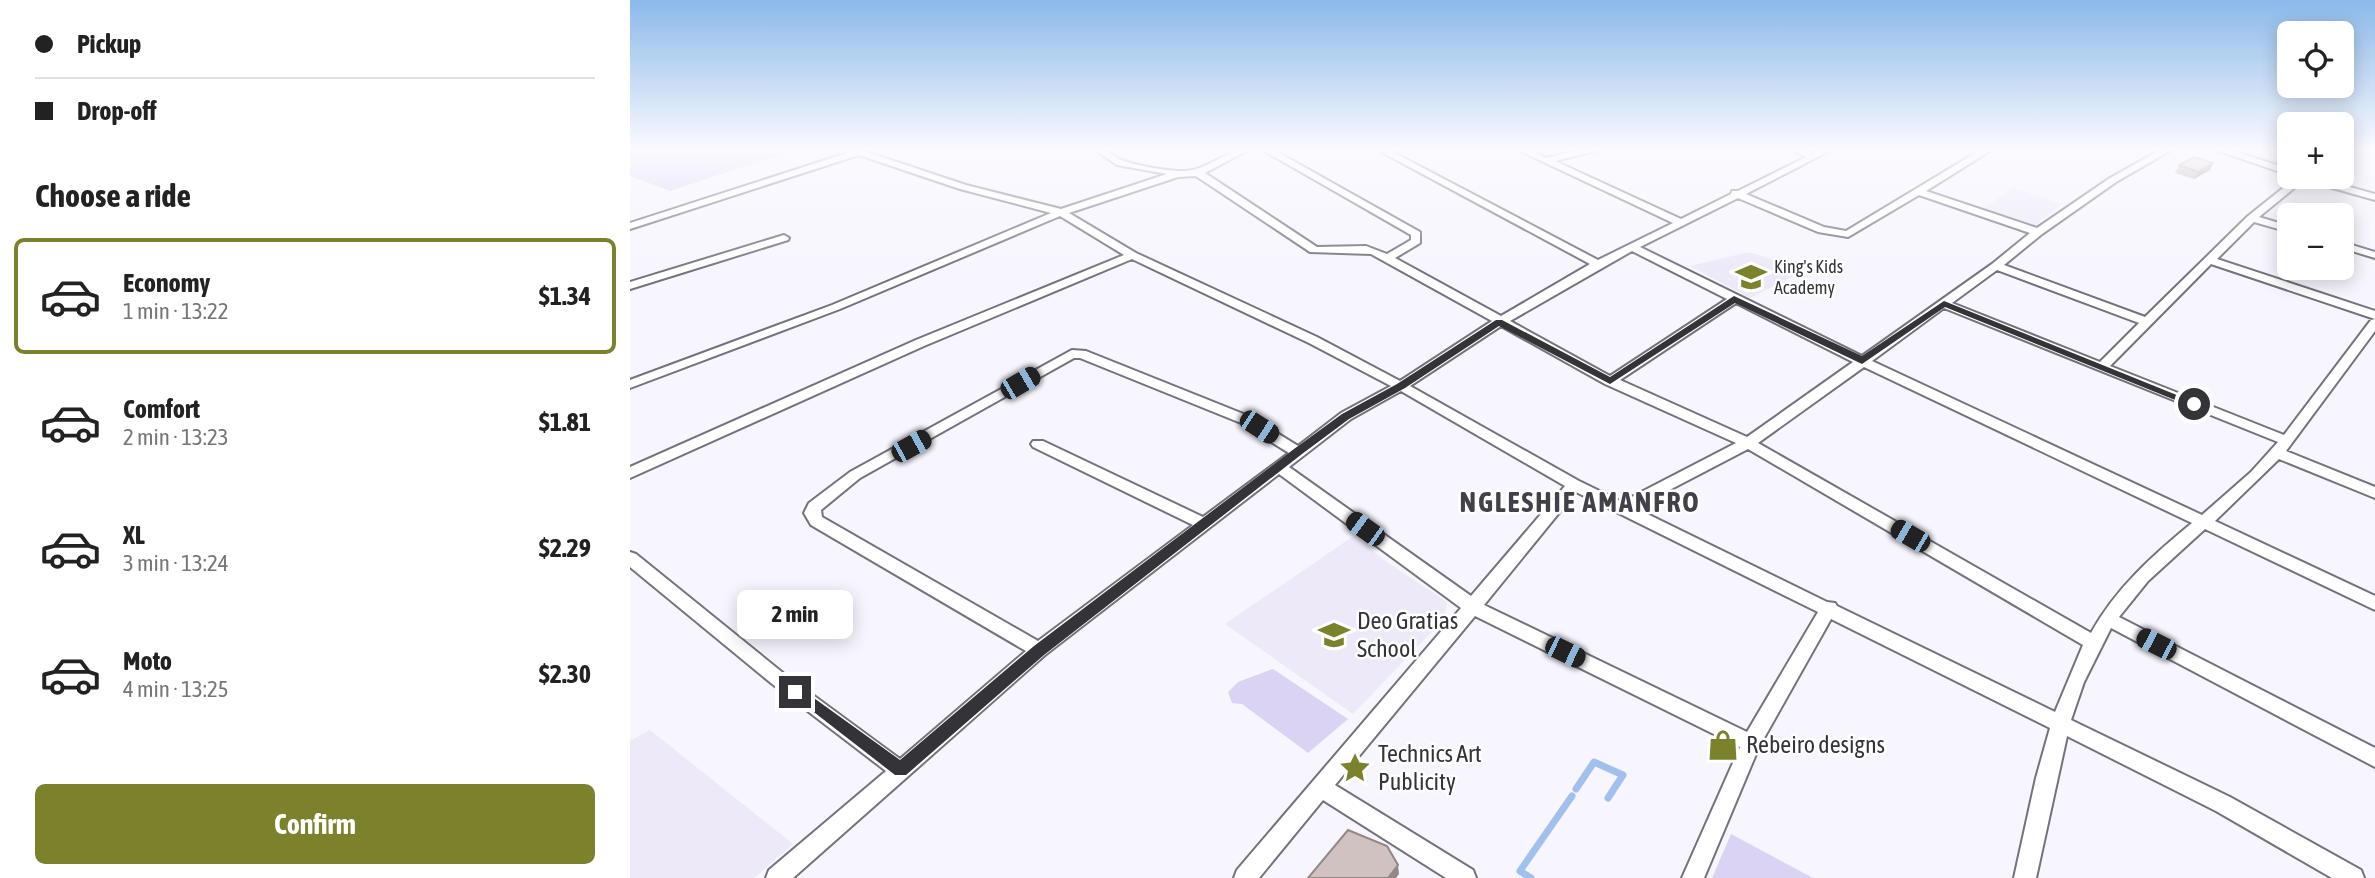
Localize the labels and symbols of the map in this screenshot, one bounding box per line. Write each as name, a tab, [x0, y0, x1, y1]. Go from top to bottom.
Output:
place label: King's Kids Academy	[1774, 256, 1843, 298]
school or university icon: King's Kids Academy	[1734, 260, 1768, 294]
car	[997, 363, 1044, 403]
route start	[2178, 388, 2210, 420]
car	[1236, 407, 1283, 447]
car	[888, 427, 935, 465]
district label: NGLESHIE AMANFRO	[1459, 486, 1701, 518]
car	[1342, 508, 1389, 550]
car	[1887, 516, 1934, 556]
callout: 2 min	[737, 590, 853, 640]
place label: Deo Gratias School	[1357, 607, 1458, 662]
school or university icon: Deo Gratias School	[1317, 618, 1351, 652]
car	[2133, 625, 2180, 663]
car	[1542, 633, 1589, 671]
route end	[779, 676, 811, 708]
shop icon: Rebeiro designs	[1706, 728, 1740, 762]
place label: Rebeiro designs	[1746, 731, 1885, 758]
place label: Technics Art Publicity	[1378, 740, 1482, 795]
place icon: Technics Art Publicity	[1338, 751, 1372, 785]

